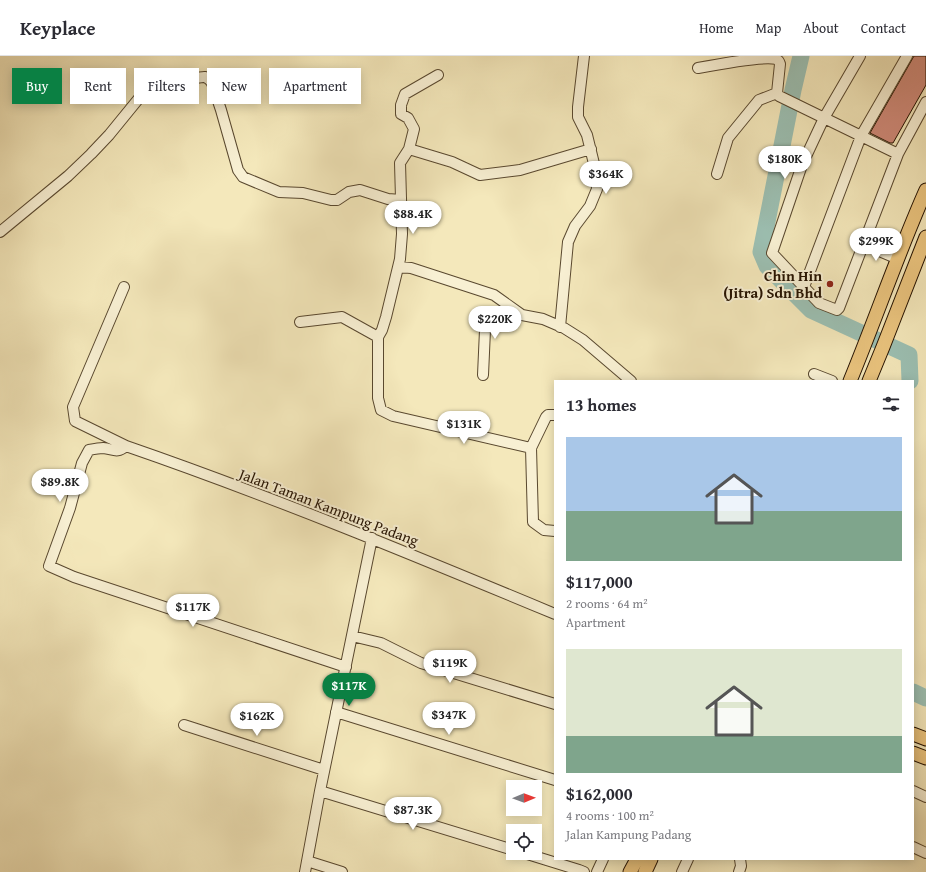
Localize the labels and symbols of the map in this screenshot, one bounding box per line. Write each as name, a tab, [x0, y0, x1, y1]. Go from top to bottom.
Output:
pin: $180K	[757, 146, 813, 180]
pin: $364K	[578, 161, 634, 195]
pin: $88.4K	[380, 201, 446, 235]
pin: $299K	[848, 228, 904, 262]
place label: Chin Hin (Jitra) Sdn Bhd	[723, 265, 822, 303]
marker: Chin Hin (Jitra) Sdn Bhd	[825, 279, 835, 289]
pin: $220K	[467, 306, 523, 340]
pin: $131K	[436, 411, 492, 445]
street label: Jalan Taman Kampung Padang	[234, 462, 422, 551]
pin: $89.8K	[27, 469, 93, 503]
pin: $117K	[165, 594, 221, 628]
pin: $119K	[422, 650, 478, 684]
pin: $117K	[321, 673, 377, 707]
pin: $347K	[421, 702, 477, 736]
pin: $162K	[229, 703, 285, 737]
north arrow	[506, 780, 542, 816]
pin: $87.3K	[380, 797, 446, 831]

